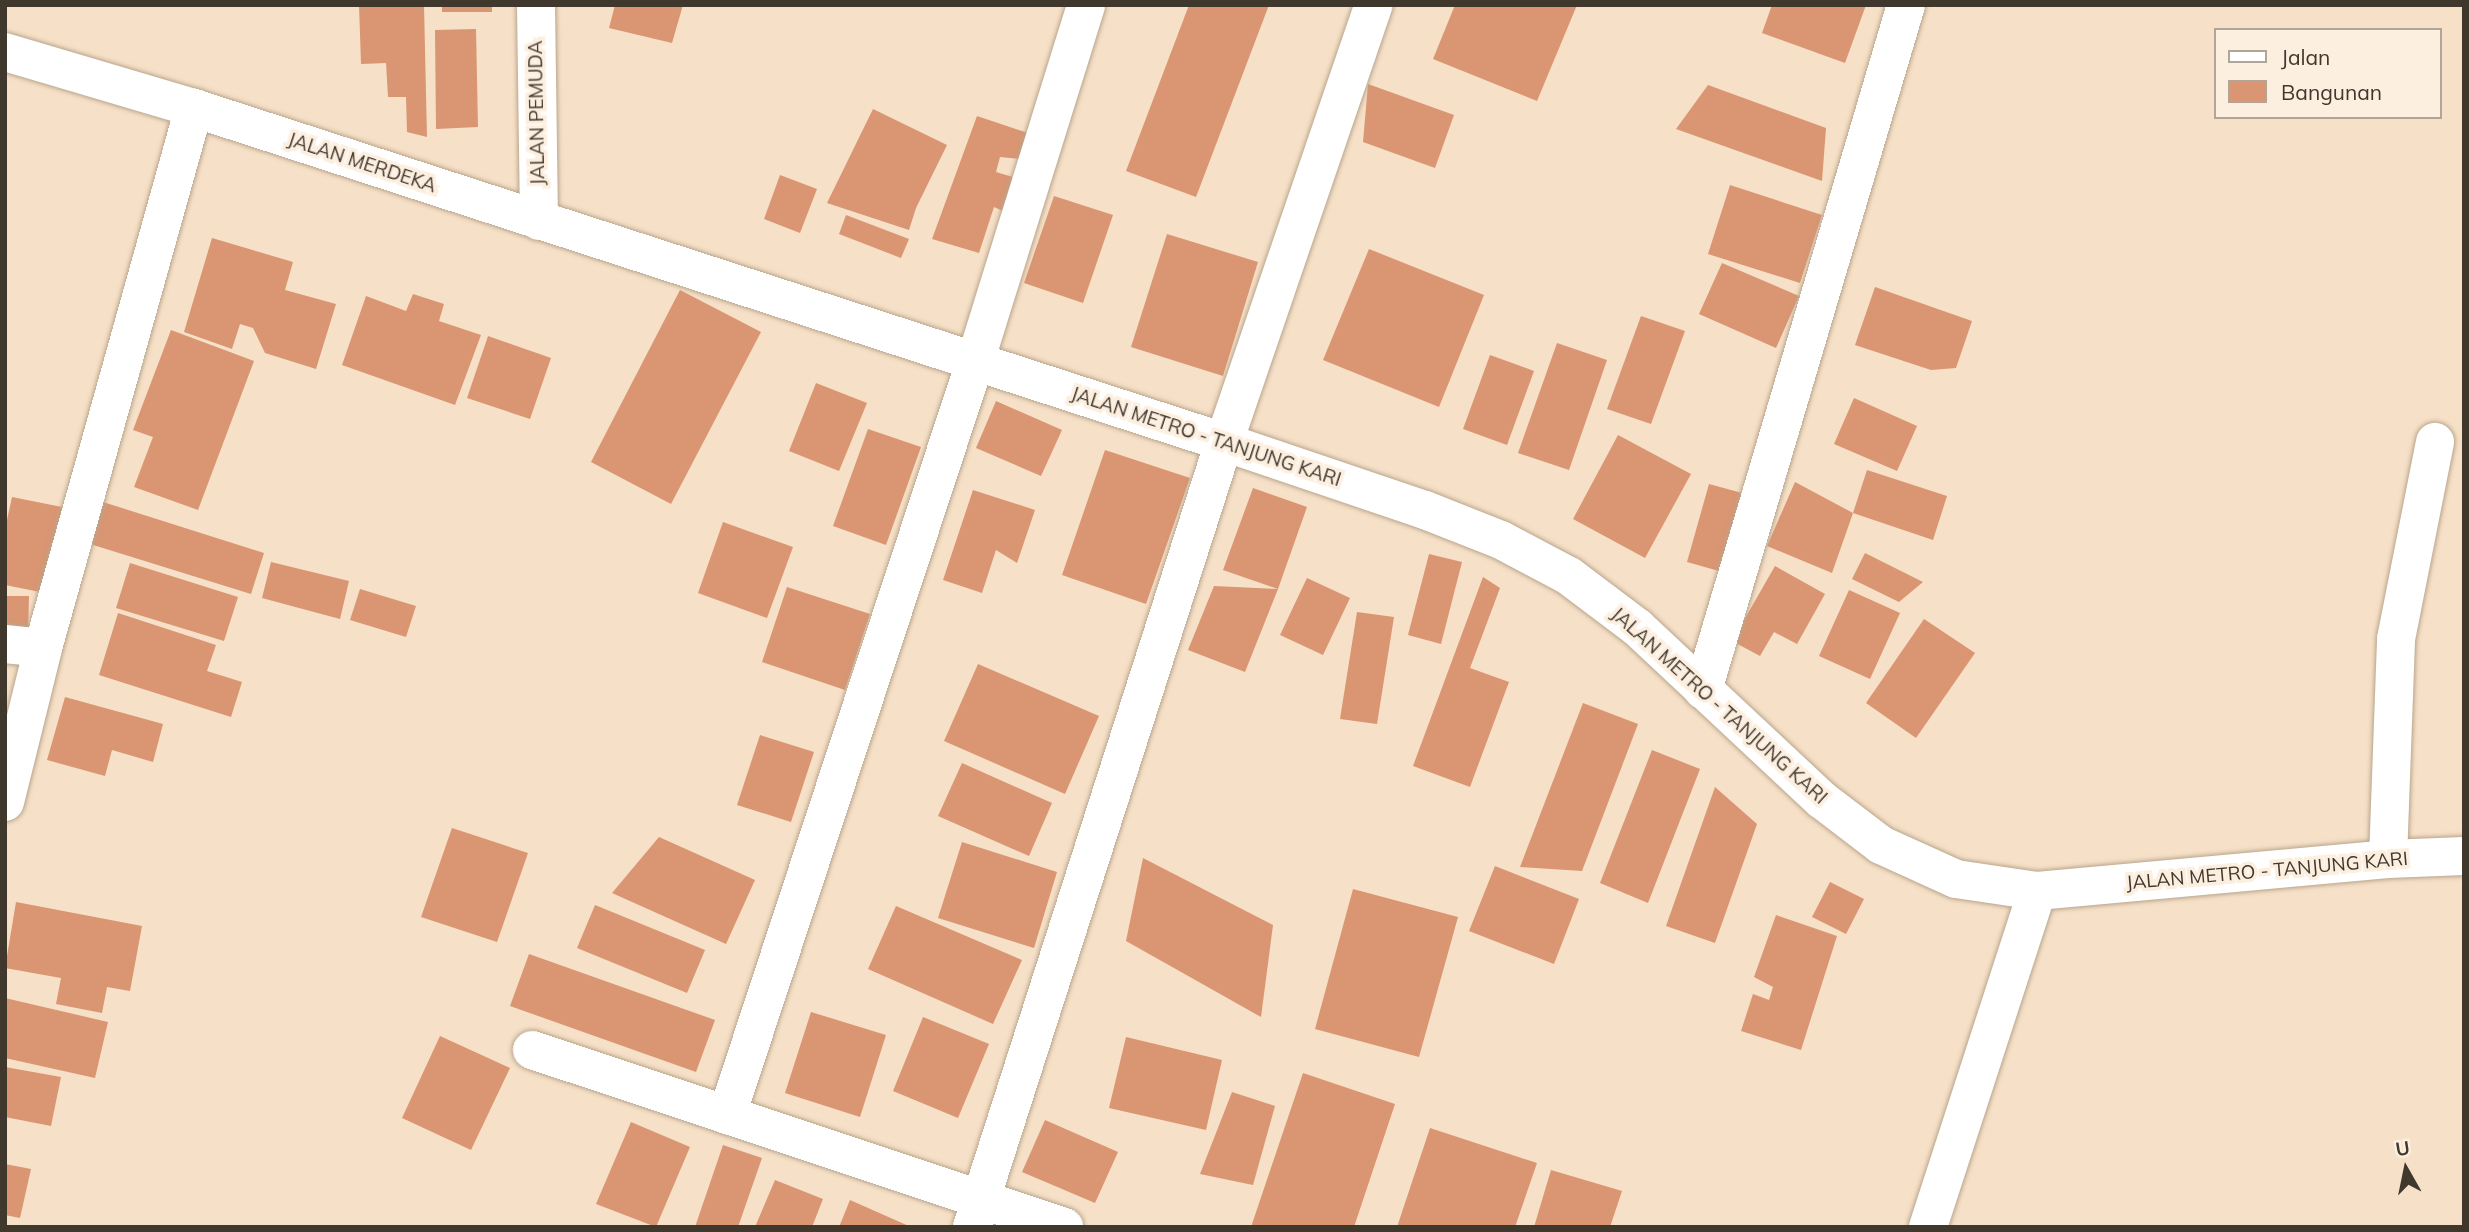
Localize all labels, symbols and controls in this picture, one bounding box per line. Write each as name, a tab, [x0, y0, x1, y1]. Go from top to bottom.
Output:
legend	[2214, 28, 2441, 119]
street label: JALAN PEMUDA	[524, 40, 550, 186]
text: Jalan	[2281, 44, 2330, 70]
text: Bangunan	[2281, 79, 2382, 105]
street label: JALAN MERDEKA	[285, 128, 439, 198]
street label: JALAN METRO - TANJUNG KARI	[1068, 382, 1344, 492]
street label: JALAN METRO - TANJUNG KARI	[1606, 603, 1832, 809]
street label: JALAN METRO - TANJUNG KARI	[2125, 847, 2409, 895]
north arrow	[2371, 1134, 2441, 1204]
text: U	[2394, 1135, 2412, 1161]

